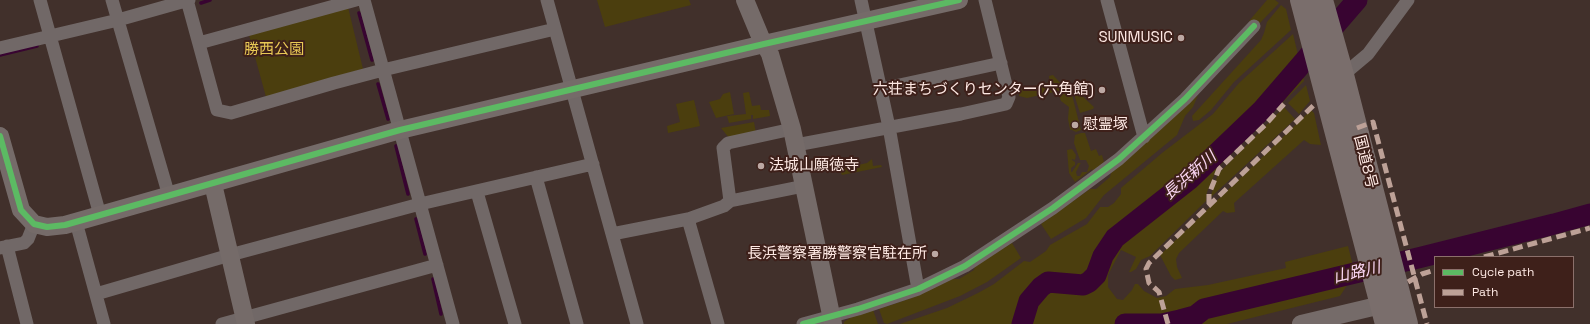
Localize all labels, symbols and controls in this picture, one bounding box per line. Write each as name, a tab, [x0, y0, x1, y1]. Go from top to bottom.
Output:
place label: SUNMUSIC	[1098, 29, 1173, 47]
marker: SUNMUSIC	[1176, 33, 1186, 43]
park label: 勝西公園	[244, 41, 304, 59]
place label: 六荘まちづくりセンター(六角館)	[873, 81, 1094, 99]
marker: 六荘まちづくりセンター(六角館)	[1097, 85, 1107, 95]
place label: 慰霊塚	[1083, 116, 1128, 134]
marker: 慰霊塚	[1070, 120, 1080, 130]
street label: 国道8号	[1350, 133, 1380, 191]
water label: 長浜新川	[1160, 148, 1220, 204]
place label: 法城山願徳寺	[769, 157, 859, 175]
marker: 法城山願徳寺	[756, 161, 766, 171]
place label: 長浜警察署勝警察官駐在所	[747, 245, 927, 263]
marker: 長浜警察署勝警察官駐在所	[930, 249, 940, 259]
legend	[1434, 256, 1574, 308]
water label: 山路川	[1331, 258, 1383, 288]
text: Cycle path	[1472, 264, 1534, 280]
text: Path	[1472, 284, 1498, 300]

